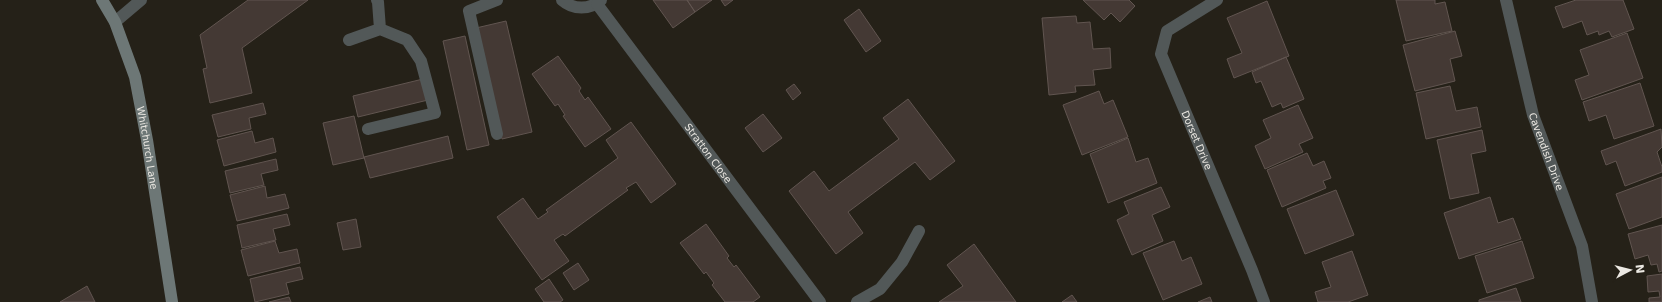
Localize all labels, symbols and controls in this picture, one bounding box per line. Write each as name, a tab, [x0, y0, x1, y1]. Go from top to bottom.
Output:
street label: Whitchurch Lane	[135, 105, 160, 190]
street label: Dorset Drive	[1179, 109, 1214, 171]
street label: Cavendish Drive	[1527, 111, 1566, 192]
street label: Stratton Close	[682, 121, 734, 185]
north arrow	[1610, 250, 1650, 290]
text: N	[1632, 263, 1646, 274]

